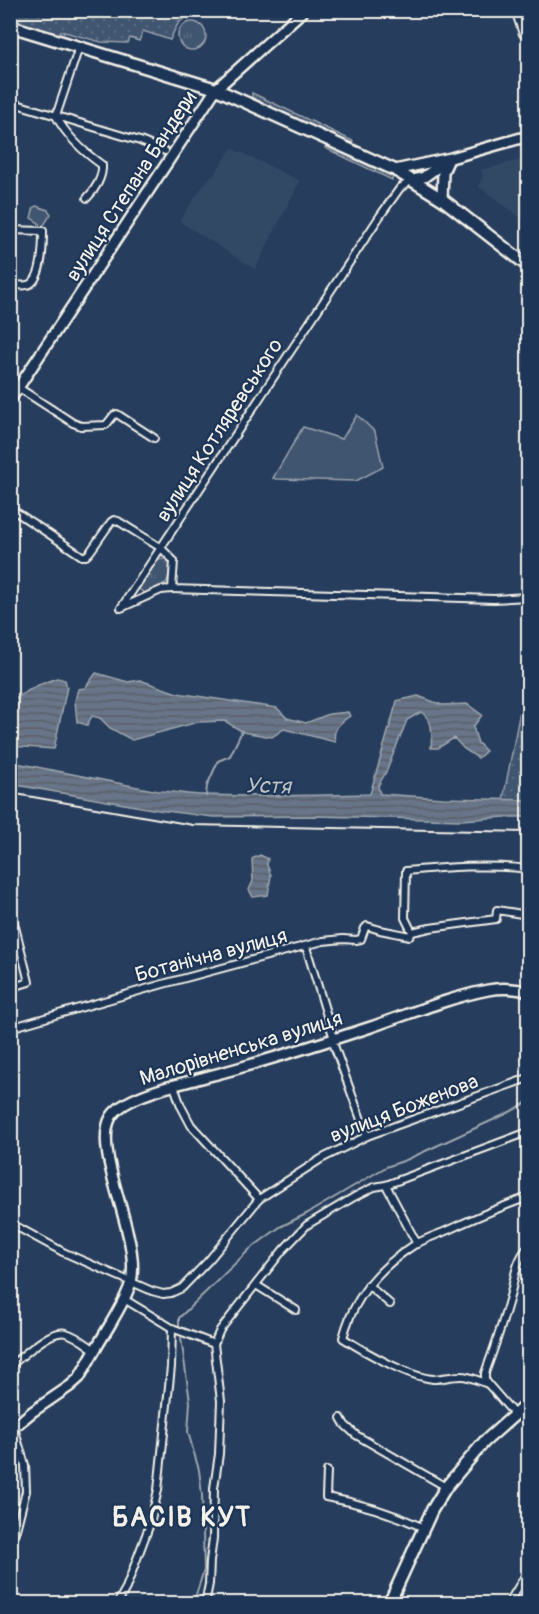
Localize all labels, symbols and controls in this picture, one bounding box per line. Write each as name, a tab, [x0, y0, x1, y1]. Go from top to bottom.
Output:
street label: вулиця Степана Бандери	[60, 86, 203, 286]
street label: вулиця Котляревського	[150, 333, 289, 527]
water label: Устя	[245, 772, 294, 800]
street label: Ботанічна вулиця	[132, 922, 290, 989]
street label: Малорівненська вулиця	[136, 1005, 346, 1092]
street label: вулиця Боженова	[326, 1068, 482, 1149]
district label: БАСІВ КУТ	[112, 1501, 252, 1534]

